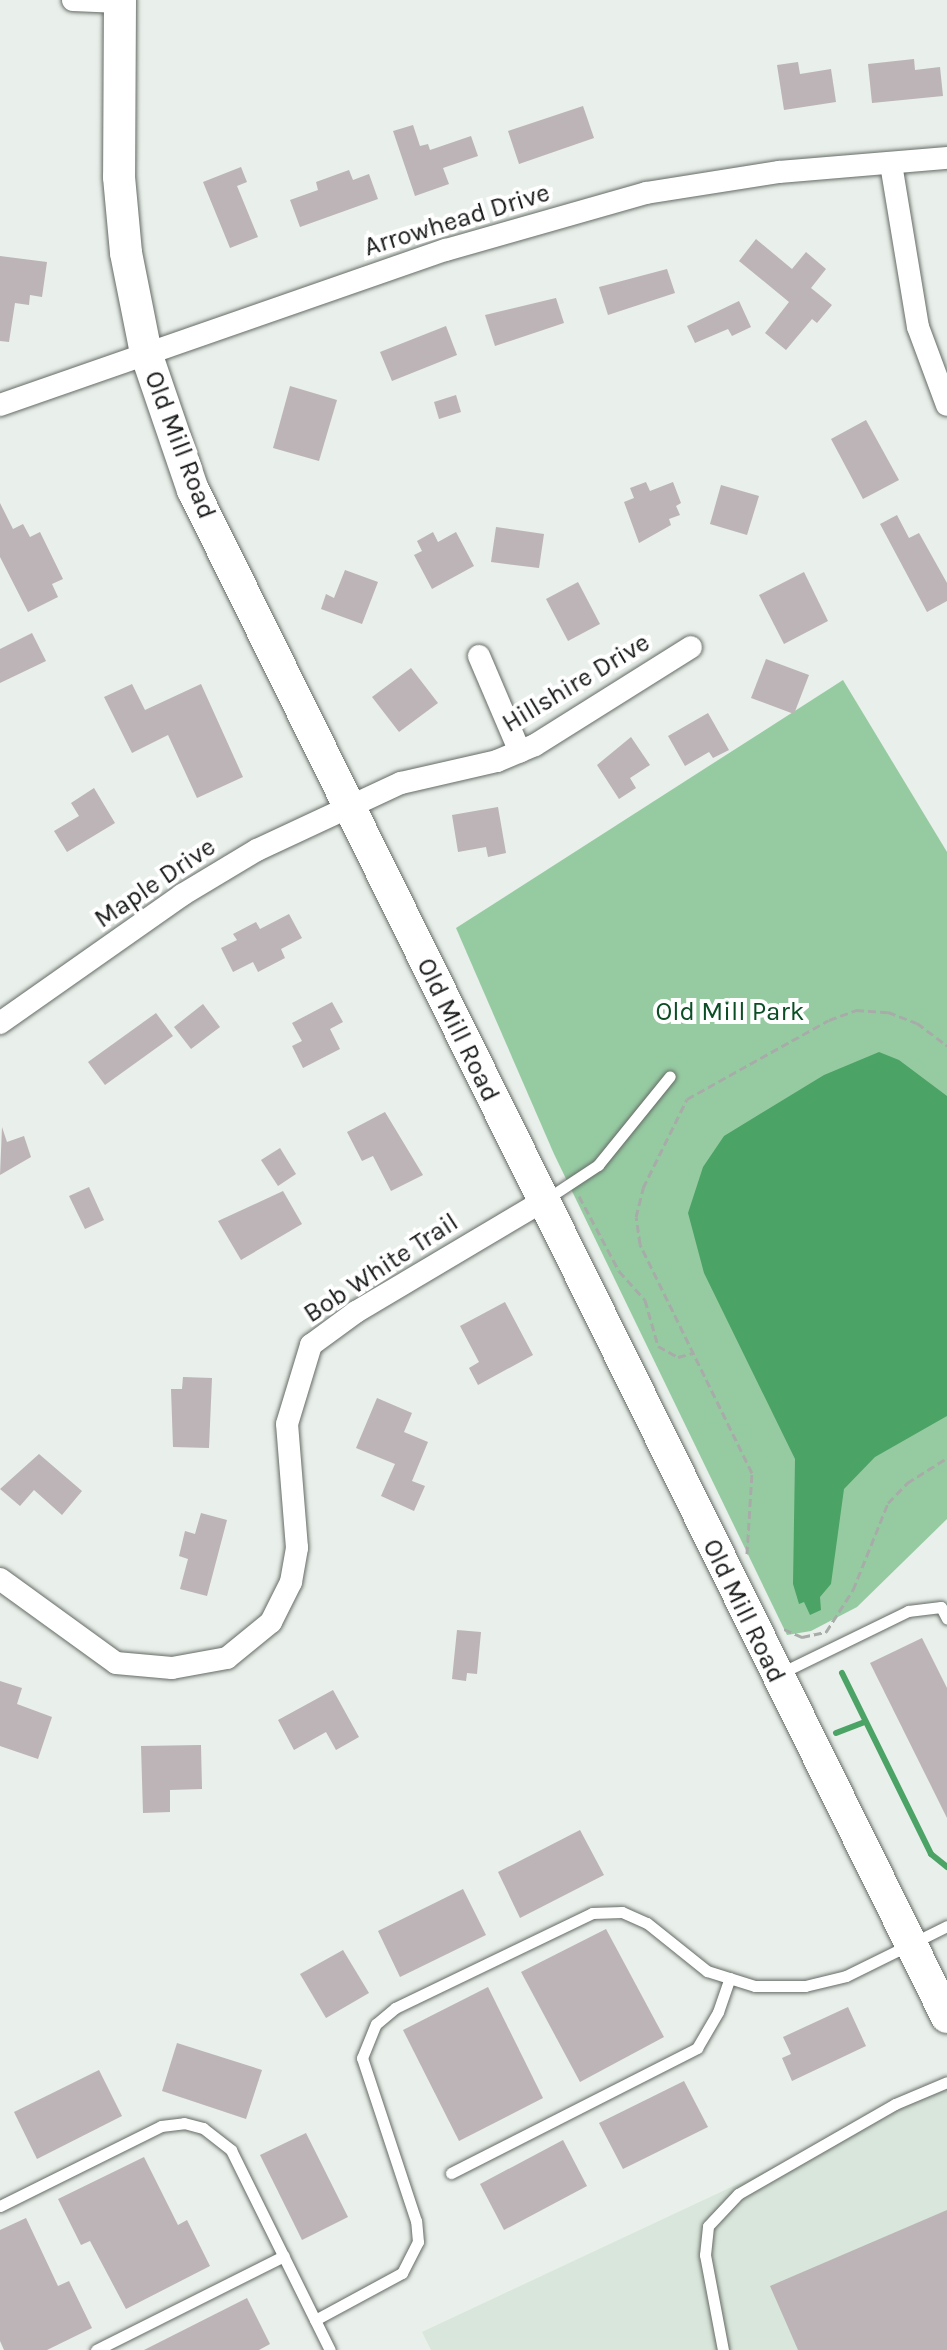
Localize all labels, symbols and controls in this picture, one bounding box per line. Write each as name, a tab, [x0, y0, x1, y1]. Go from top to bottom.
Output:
street label: Arrowhead Drive	[360, 177, 554, 263]
street label: Old Mill Road	[137, 367, 223, 523]
street label: Hillshire Drive	[497, 627, 655, 739]
street label: Maple Drive	[89, 831, 221, 935]
street label: Old Mill Road	[410, 953, 506, 1107]
park label: Old Mill Park	[656, 996, 804, 1028]
street label: Bob White Trail	[298, 1207, 464, 1329]
street label: Old Mill Road	[696, 1534, 792, 1688]

